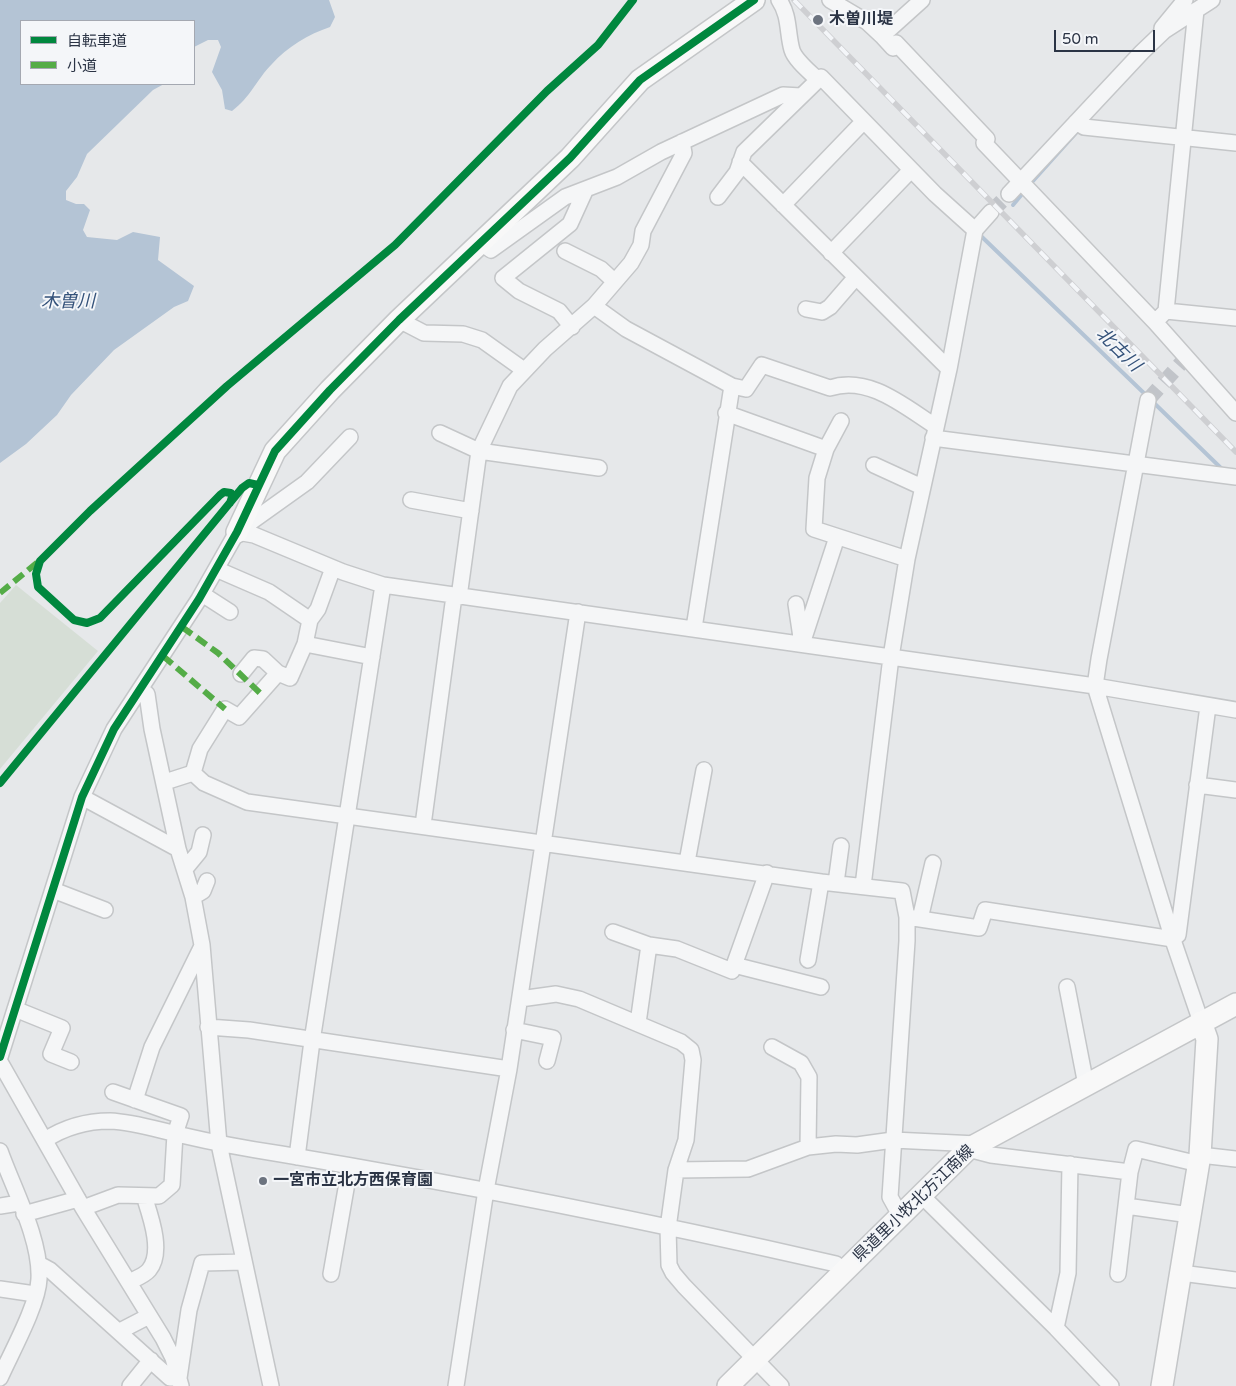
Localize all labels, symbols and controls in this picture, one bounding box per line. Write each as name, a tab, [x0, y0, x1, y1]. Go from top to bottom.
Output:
place label: 木曽川堤	[829, 10, 893, 30]
marker: 木曽川堤	[811, 13, 825, 27]
legend	[20, 20, 195, 85]
scale bar	[1056, 20, 1157, 52]
text: 50 m	[1062, 30, 1099, 48]
text: 自転車道	[67, 32, 127, 50]
text: 小道	[67, 57, 97, 75]
water label: 木曽川	[41, 291, 95, 313]
water label: 北古川	[1091, 323, 1145, 377]
street label: 県道里小牧北方江南線	[850, 1142, 978, 1266]
place label: 一宮市立北方西保育園	[273, 1171, 433, 1191]
marker: 一宮市立北方西保育園	[257, 1175, 269, 1187]

